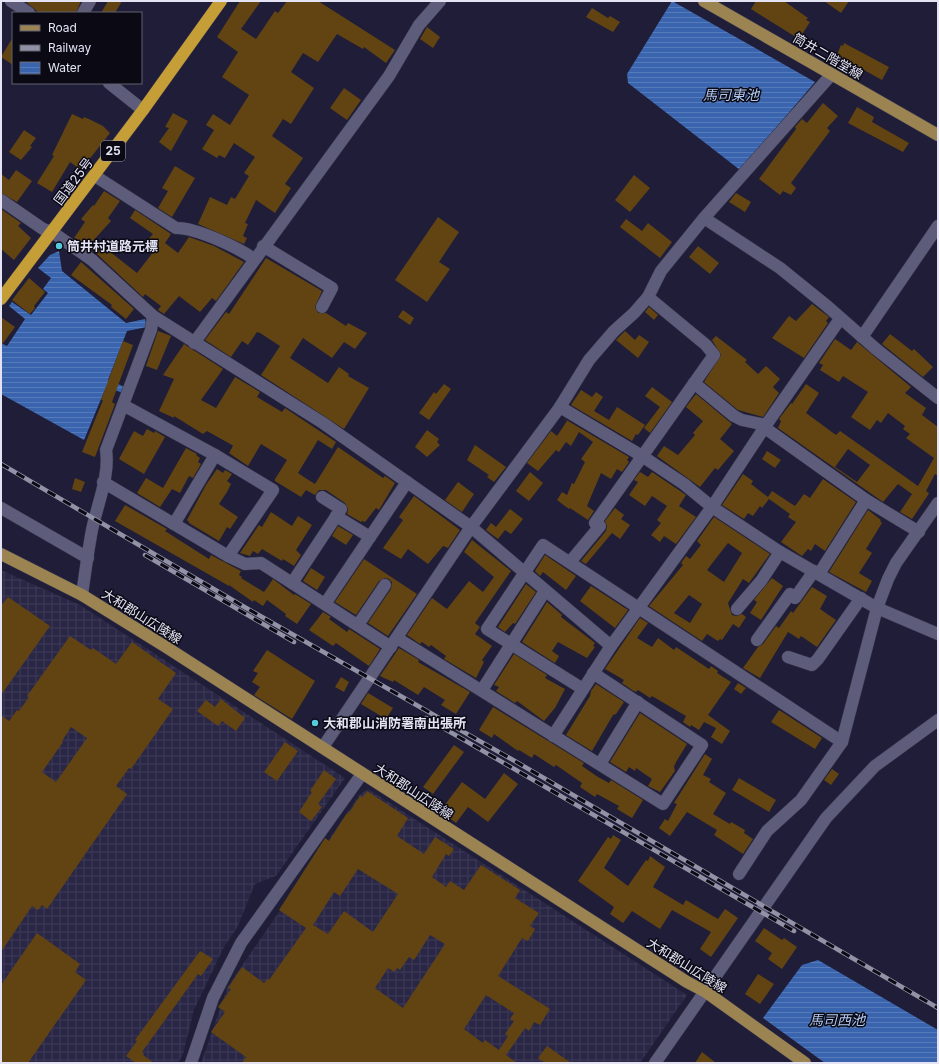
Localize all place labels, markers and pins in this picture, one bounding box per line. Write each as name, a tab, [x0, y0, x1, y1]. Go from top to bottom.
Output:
place label: 筒井村道路元標	[67, 238, 158, 254]
marker: 筒井村道路元標	[54, 241, 64, 251]
place label: 大和郡山消防署南出張所	[323, 715, 466, 731]
marker: 大和郡山消防署南出張所	[310, 718, 320, 728]

